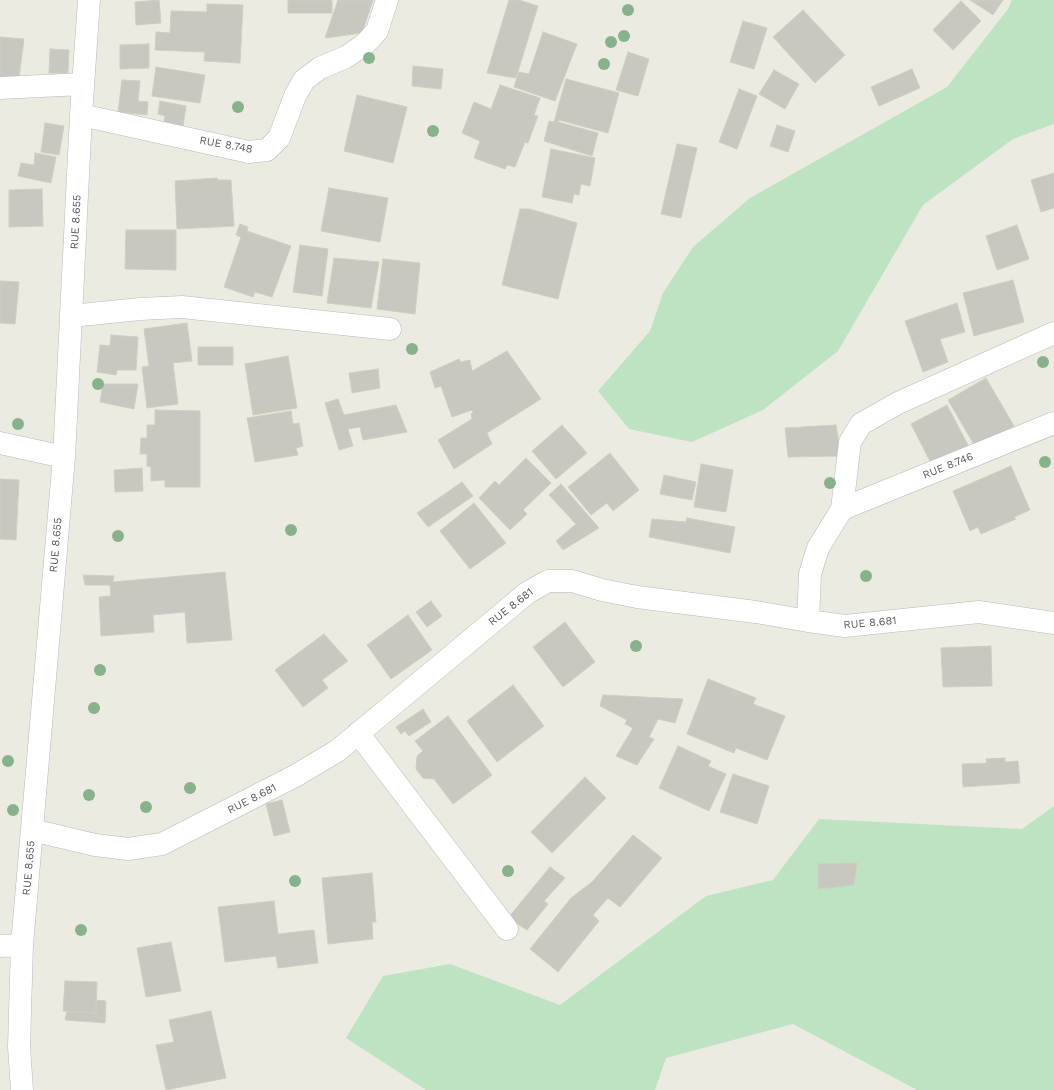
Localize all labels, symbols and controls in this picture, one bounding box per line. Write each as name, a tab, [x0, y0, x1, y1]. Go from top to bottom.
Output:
street label: RUE 8.748	[198, 134, 254, 156]
street label: RUE 8.655	[68, 194, 84, 250]
street label: RUE 8.746	[921, 450, 975, 482]
street label: RUE 8.655	[47, 517, 65, 573]
street label: RUE 8.681	[486, 585, 536, 629]
street label: RUE 8.681	[843, 614, 897, 632]
street label: RUE 8.681	[225, 781, 279, 817]
street label: RUE 8.655	[20, 840, 38, 896]

